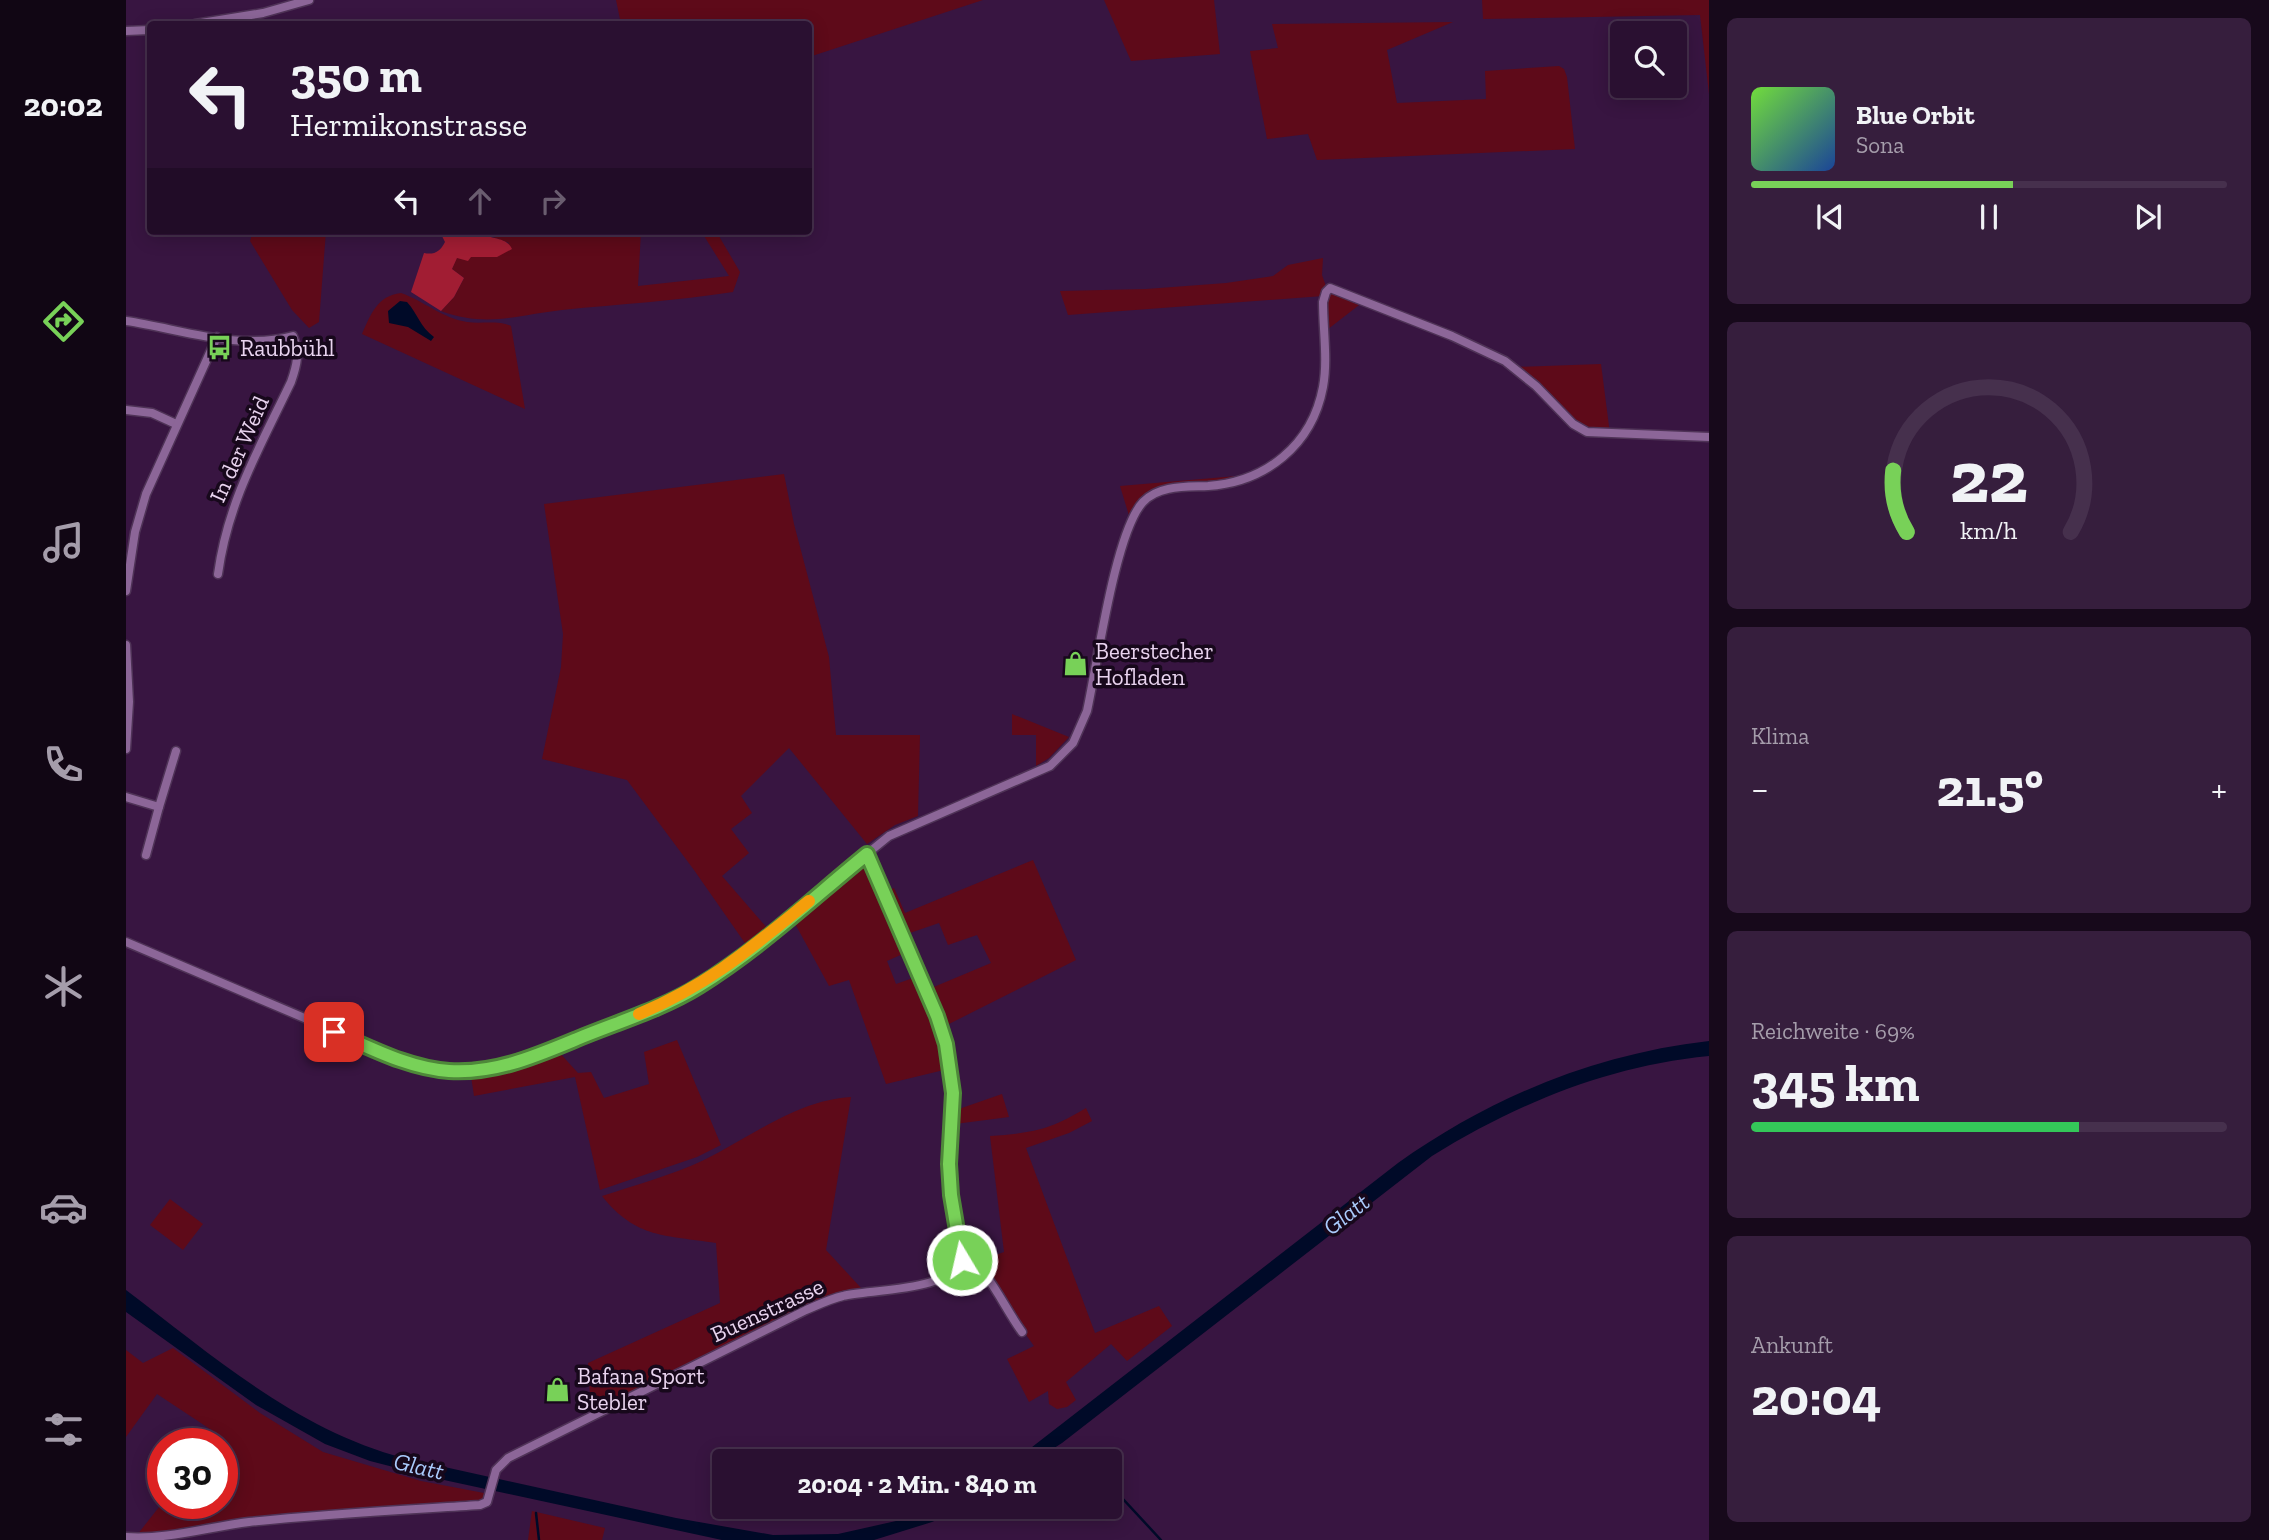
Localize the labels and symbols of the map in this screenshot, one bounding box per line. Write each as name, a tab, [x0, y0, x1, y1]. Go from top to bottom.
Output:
bus stop icon: Raubbühl	[206, 334, 234, 362]
place label: Raubbühl	[240, 334, 335, 362]
street label: In der Weid	[203, 391, 275, 506]
place label: Beerstecher Hofladen	[1095, 637, 1214, 691]
shop icon: Beerstecher Hofladen	[1061, 650, 1089, 678]
pin	[304, 1002, 364, 1062]
water label: Glatt	[1317, 1187, 1375, 1241]
position arrow	[925, 1223, 999, 1297]
street label: Buenstrasse	[706, 1272, 828, 1348]
place label: Bafana Sport Stebler	[577, 1362, 705, 1416]
shop icon: Bafana Sport Stebler	[543, 1375, 571, 1403]
speed limit sign: 30	[147, 1428, 238, 1519]
water label: Glatt	[391, 1446, 447, 1486]

